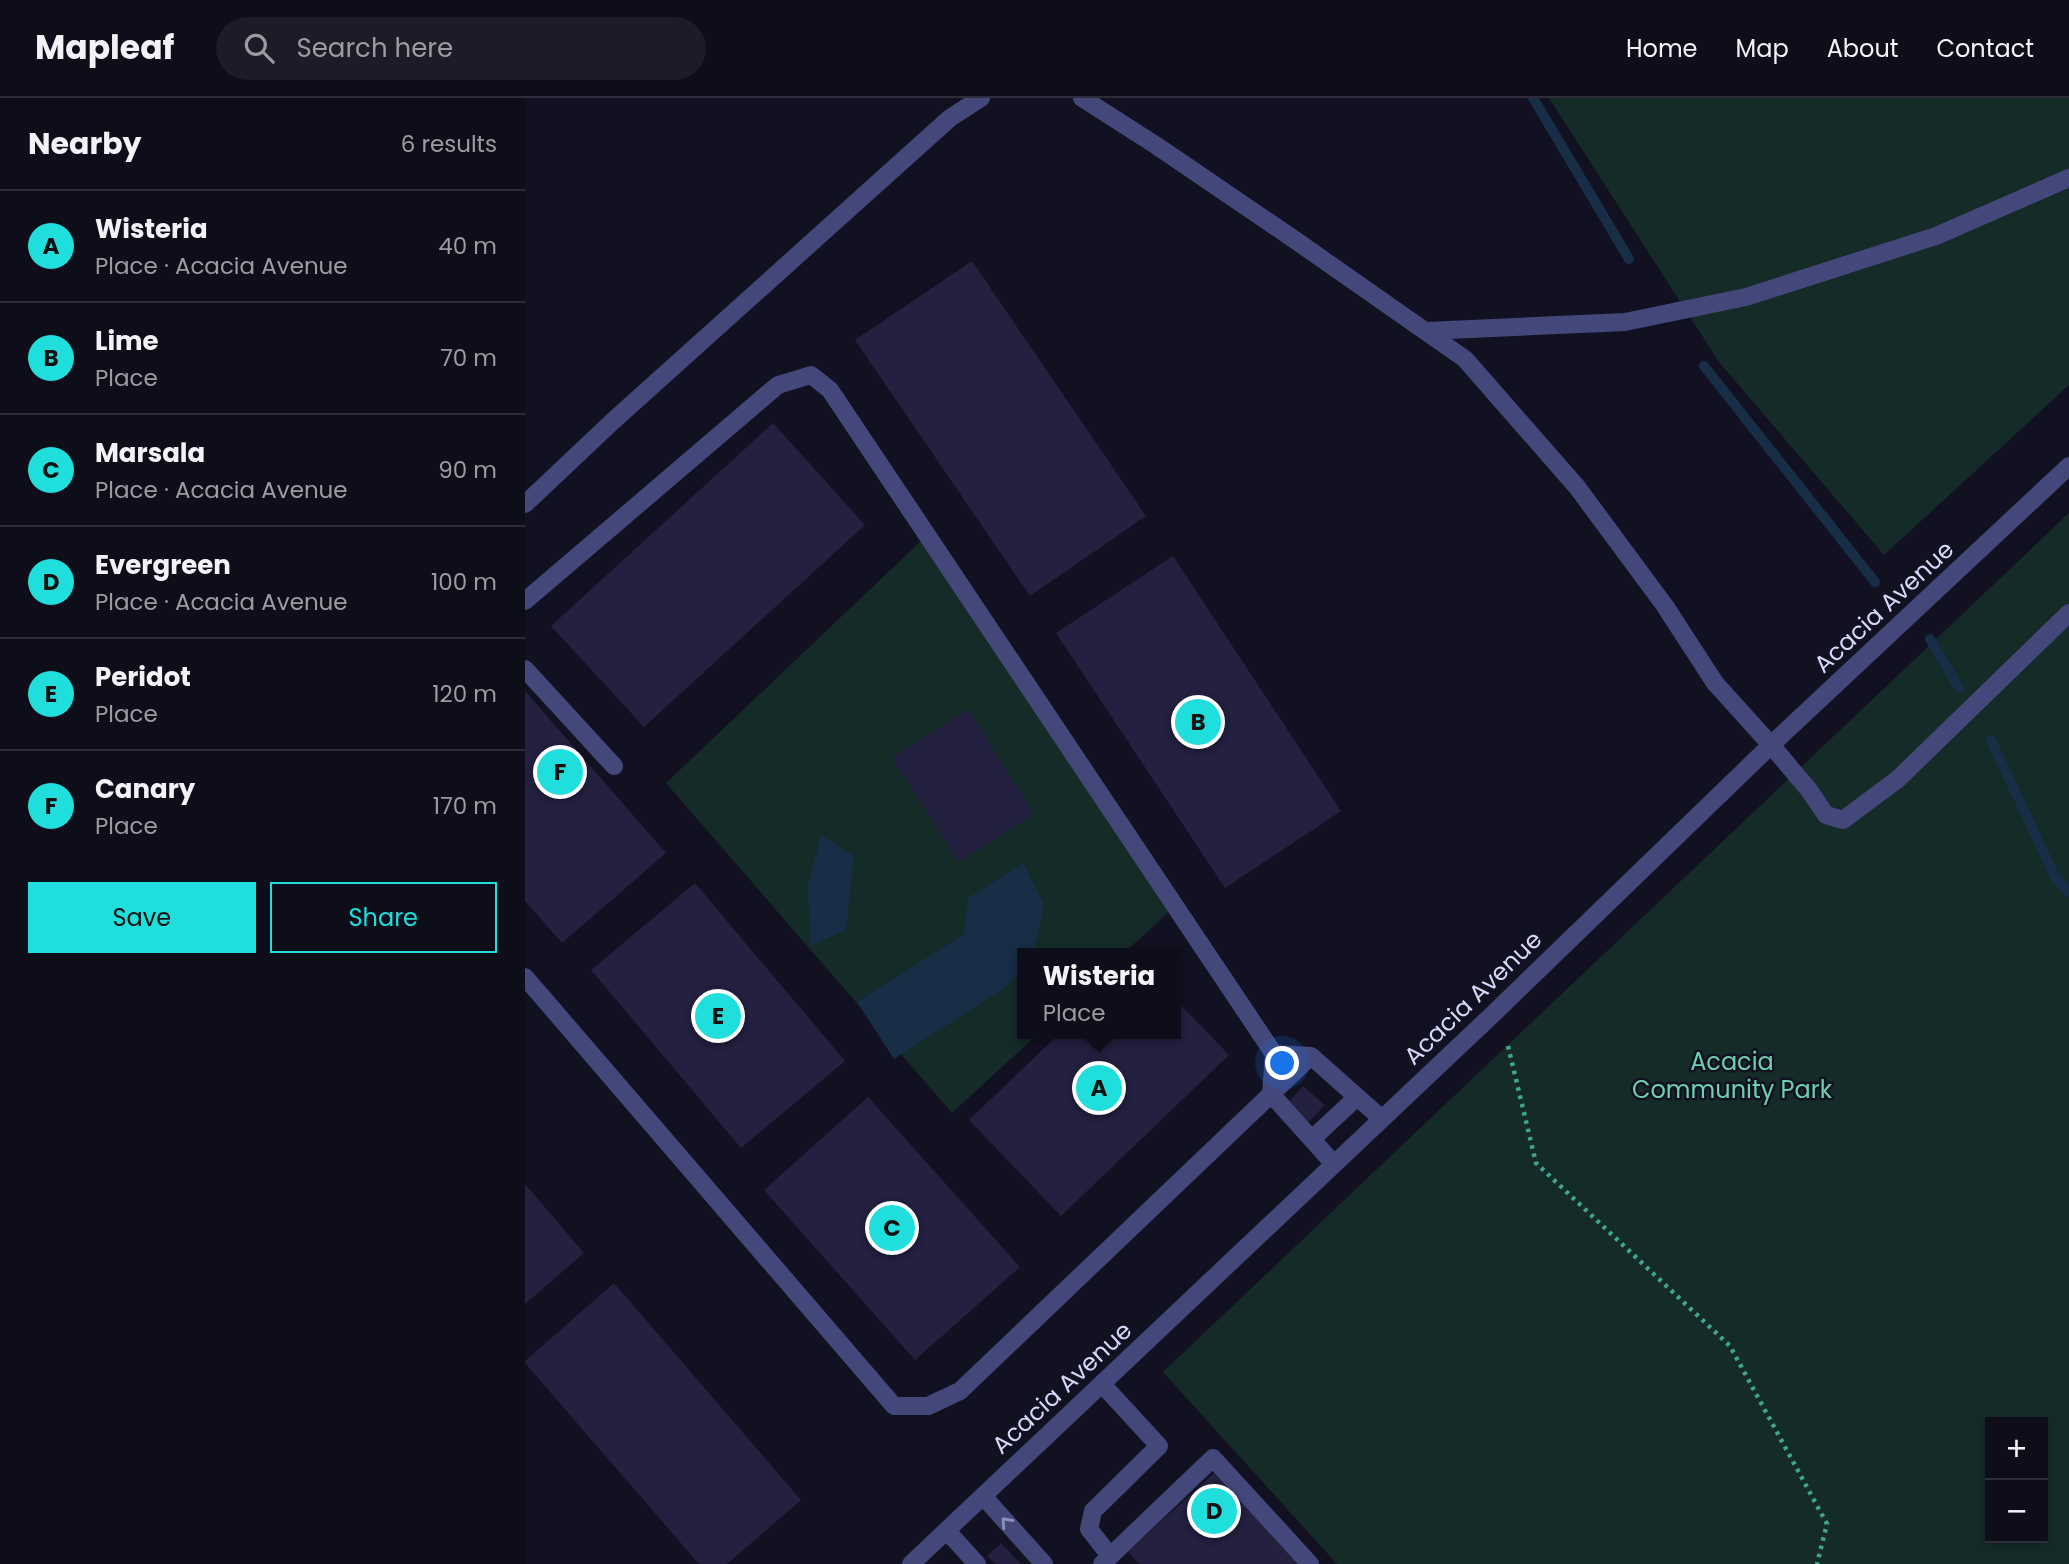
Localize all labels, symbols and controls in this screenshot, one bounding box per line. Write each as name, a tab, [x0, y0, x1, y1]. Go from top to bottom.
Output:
search box	[216, 17, 706, 80]
text: Mapleaf	[35, 24, 174, 71]
icon: search	[240, 29, 278, 67]
text: Search here	[296, 30, 453, 66]
text: Home	[1626, 32, 1698, 65]
text: Map	[1736, 32, 1789, 65]
text: About	[1827, 32, 1898, 65]
text: Contact	[1936, 32, 2034, 65]
text: Nearby	[28, 122, 142, 165]
text: 6 results	[401, 128, 497, 160]
text: Wisteria	[95, 211, 208, 247]
text: A	[43, 230, 59, 262]
text: 40 m	[438, 230, 497, 262]
text: Place · Acacia Avenue	[95, 250, 348, 282]
text: Lime	[95, 323, 159, 359]
text: B	[43, 342, 59, 374]
text: 70 m	[440, 342, 497, 374]
text: Place	[95, 362, 158, 394]
text: Marsala	[95, 435, 205, 471]
text: C	[42, 454, 60, 486]
text: 90 m	[438, 454, 497, 486]
text: Place · Acacia Avenue	[95, 474, 348, 506]
street label: Acacia Avenue	[1807, 533, 1961, 680]
text: Evergreen	[95, 547, 231, 583]
text: D	[43, 566, 59, 598]
text: 100 m	[431, 566, 497, 598]
text: Place · Acacia Avenue	[95, 586, 348, 618]
text: Peridot	[95, 659, 191, 695]
text: E	[45, 678, 57, 710]
text: 120 m	[432, 678, 497, 710]
pin: B	[1175, 696, 1221, 748]
text: Place	[95, 698, 158, 730]
pin: F	[537, 746, 583, 798]
text: Canary	[95, 771, 195, 807]
text: F	[45, 790, 57, 822]
text: 170 m	[433, 790, 497, 822]
text: Place	[95, 810, 158, 842]
button: Save	[28, 882, 256, 953]
button: Share	[270, 882, 497, 953]
street label: Acacia Avenue	[1396, 923, 1549, 1072]
popup	[1017, 948, 1181, 1039]
text: Wisteria	[1043, 958, 1155, 994]
pin: E	[695, 990, 741, 1042]
text: Place	[1043, 997, 1105, 1029]
park label: Acacia Community Park	[1632, 1045, 1833, 1106]
your location	[1265, 1046, 1299, 1080]
pin: A	[1076, 1062, 1122, 1114]
pin: C	[869, 1202, 915, 1254]
street label: Acacia Avenue	[985, 1314, 1139, 1461]
map controls	[1985, 1417, 2048, 1543]
button: +	[1985, 1417, 2048, 1480]
button: −	[1985, 1480, 2048, 1543]
pin: D	[1191, 1485, 1237, 1537]
one-way arrow	[1002, 1517, 1014, 1530]

